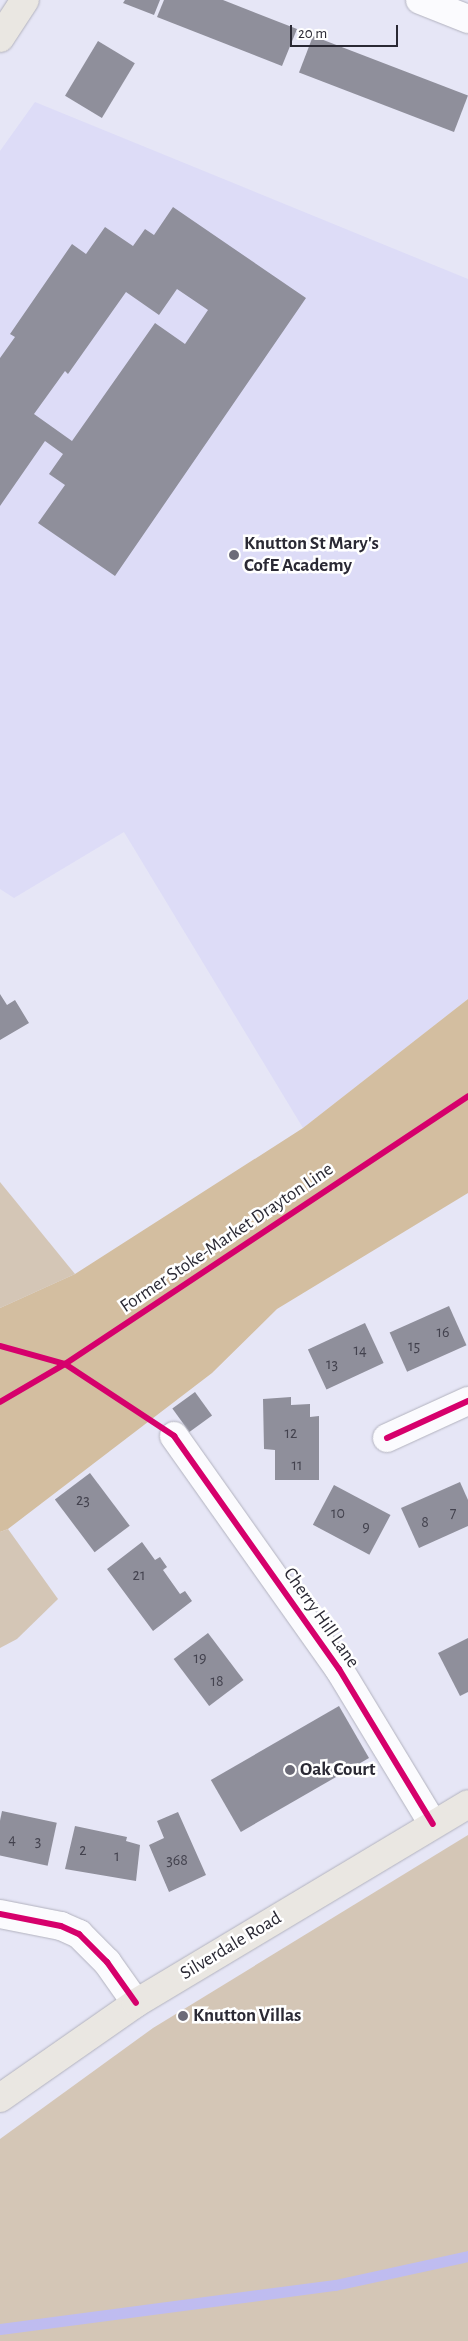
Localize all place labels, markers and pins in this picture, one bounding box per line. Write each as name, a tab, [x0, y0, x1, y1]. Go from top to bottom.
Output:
place label: Knutton St Mary's CofE Academy	[244, 533, 379, 577]
marker: Knutton St Mary's CofE Academy	[228, 549, 240, 561]
place label: Oak Court	[300, 1759, 375, 1781]
marker: Oak Court	[284, 1764, 296, 1776]
place label: Knutton Villas	[193, 2005, 301, 2027]
marker: Knutton Villas	[177, 2010, 189, 2022]

